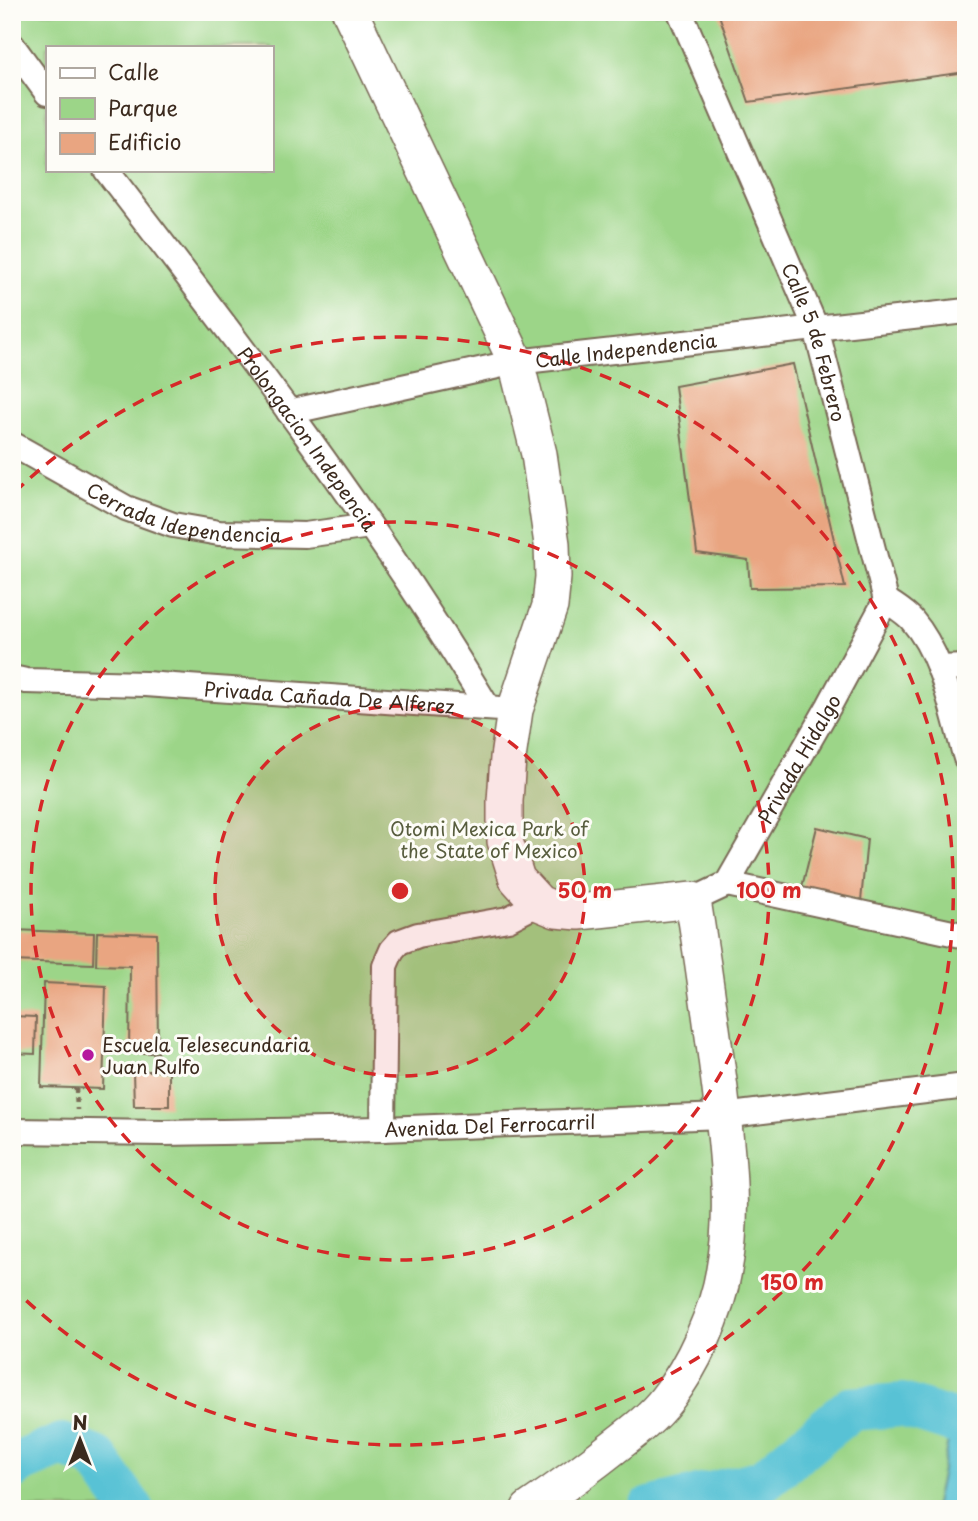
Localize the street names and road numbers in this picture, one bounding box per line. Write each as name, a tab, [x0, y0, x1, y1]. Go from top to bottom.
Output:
street label: Calle 5 de Febrero	[775, 258, 854, 425]
street label: Calle Independencia	[534, 325, 718, 374]
street label: Prolongacion Indepencia	[231, 341, 384, 537]
street label: Cerrada Idependencia	[82, 475, 282, 548]
street label: Privada Cañada De Alferez	[203, 674, 455, 720]
street label: Privada Hidalgo	[751, 689, 847, 828]
street label: Avenida Del Ferrocarril	[384, 1107, 596, 1143]

